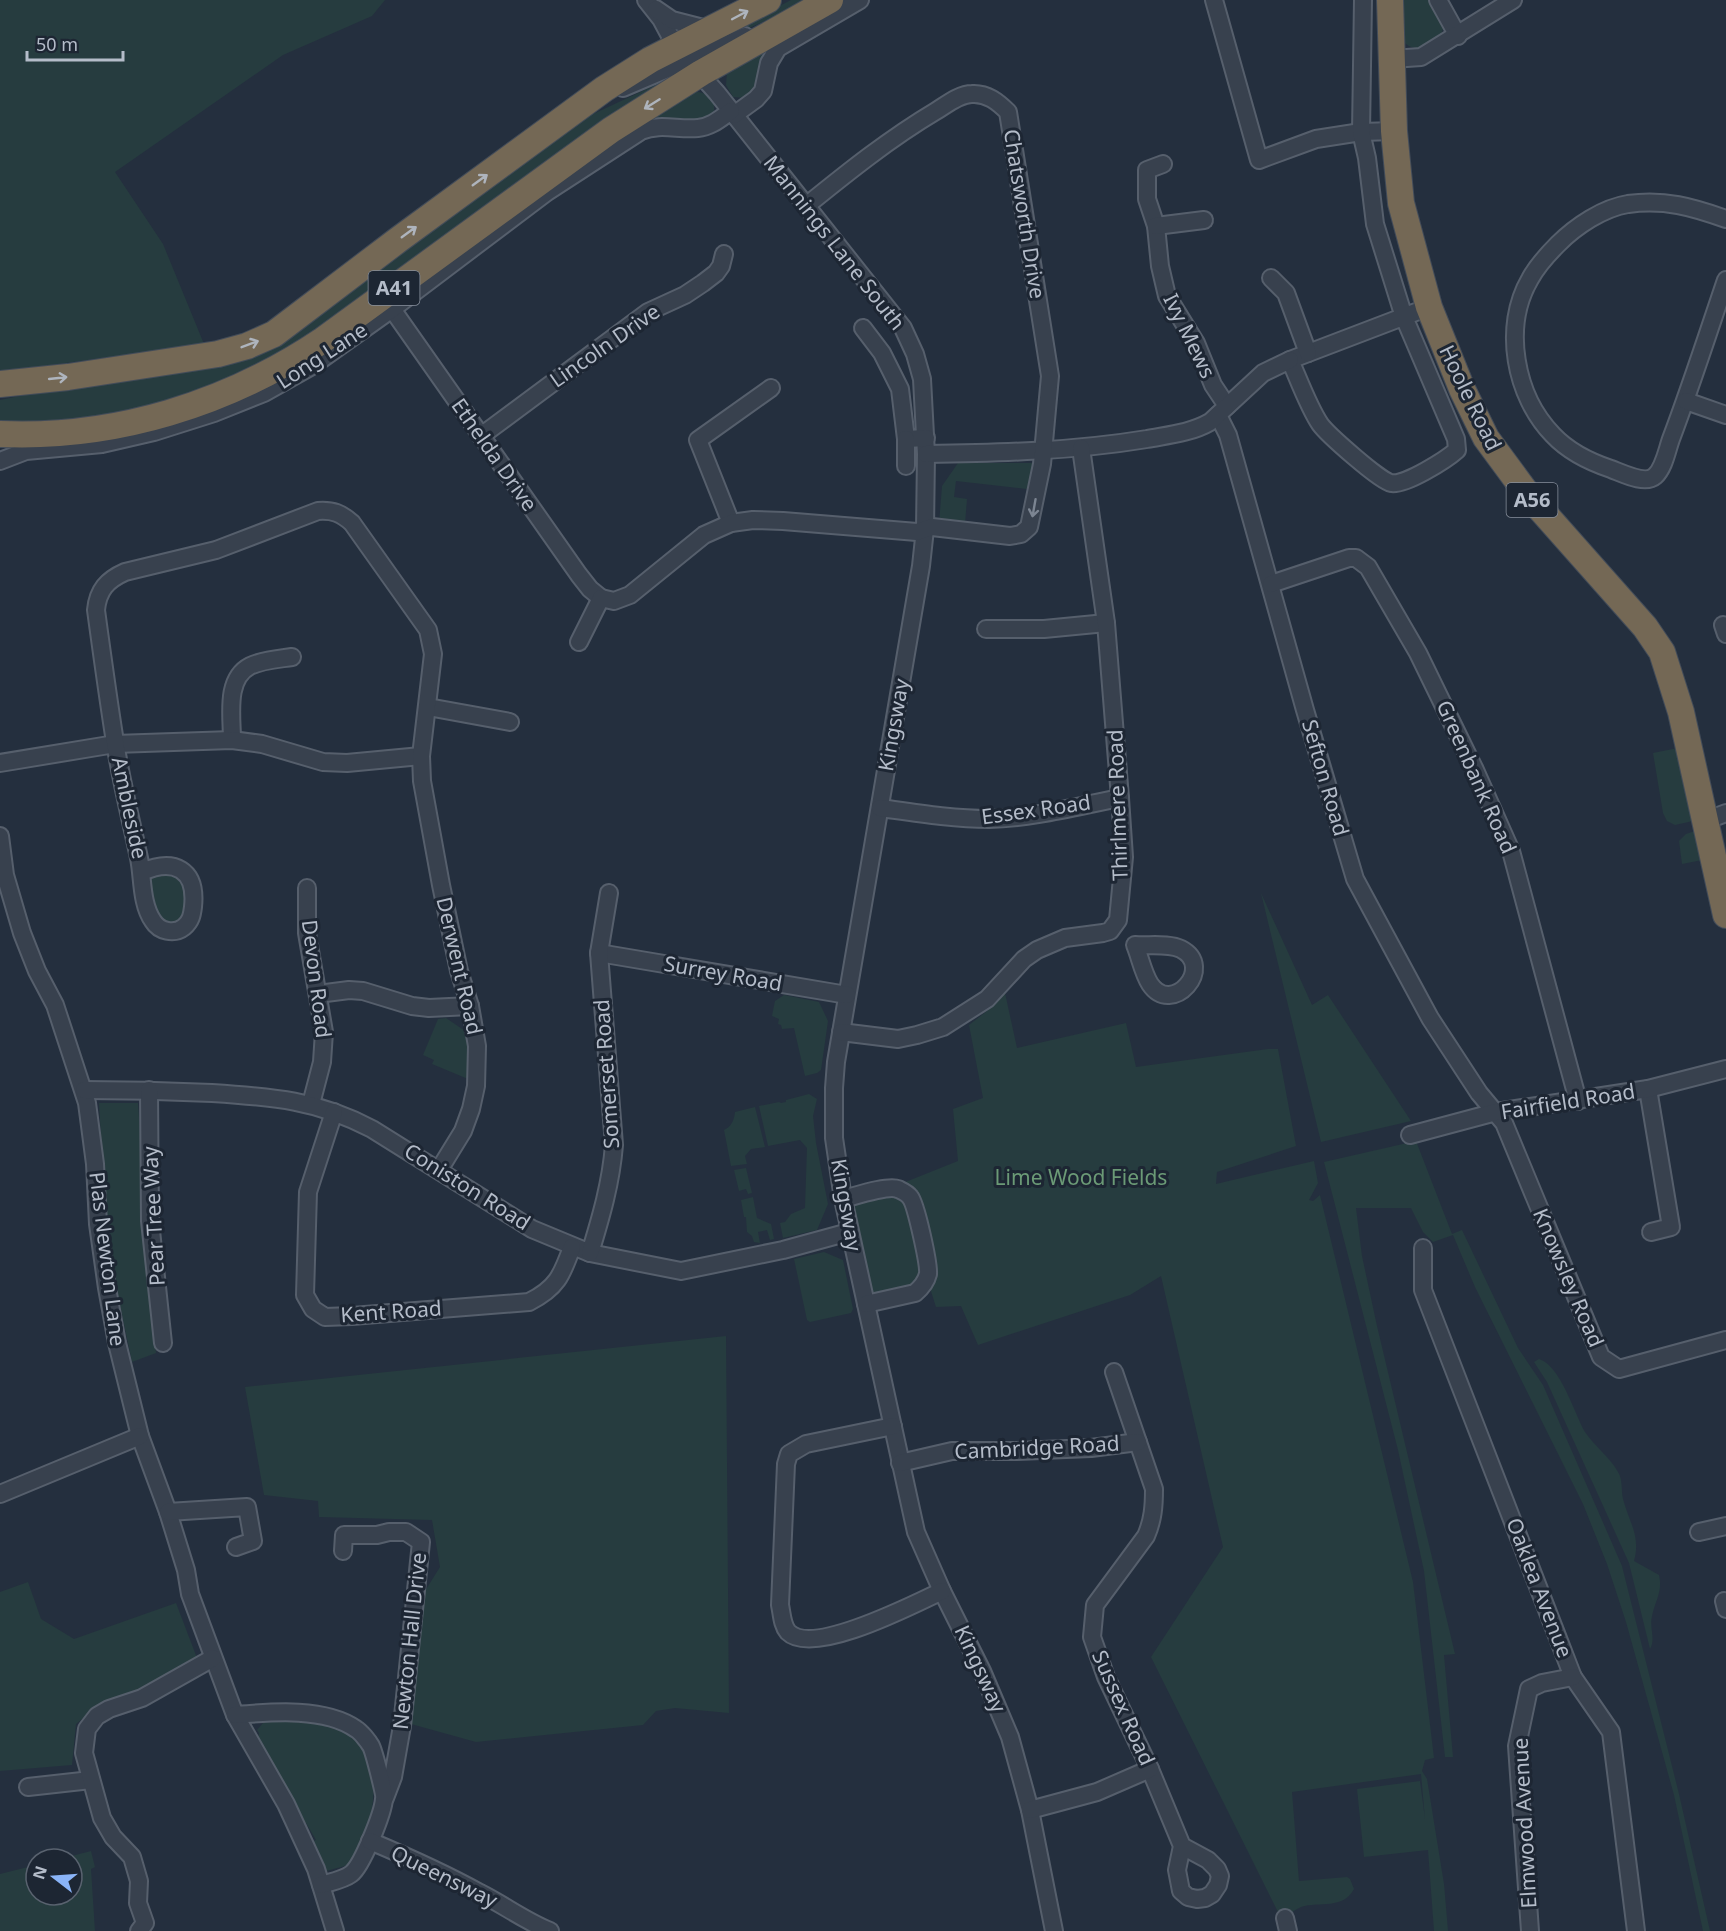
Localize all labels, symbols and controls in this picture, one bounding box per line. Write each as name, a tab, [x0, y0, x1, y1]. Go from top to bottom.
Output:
one-way arrow	[730, 9, 748, 20]
scale bar	[27, 24, 123, 62]
text: 50 m	[36, 32, 78, 56]
one-way arrow	[644, 99, 661, 111]
street label: Chatsworth Drive	[998, 127, 1052, 301]
street label: Mannings Lane South	[758, 149, 912, 335]
one-way arrow	[472, 173, 488, 186]
one-way arrow	[400, 226, 416, 238]
road number: A41	[368, 271, 420, 305]
street label: Ivy Mews	[1157, 289, 1222, 383]
street label: Lincoln Drive	[544, 297, 665, 393]
street label: Long Lane	[271, 315, 372, 395]
one-way arrow	[240, 337, 259, 348]
street label: Hoole Road	[1433, 340, 1509, 455]
one-way arrow	[48, 372, 68, 383]
street label: Ethelda Drive	[446, 392, 544, 516]
road number: A56	[1506, 483, 1558, 517]
one-way arrow	[1028, 498, 1039, 518]
street label: Kingsway	[871, 676, 915, 773]
street label: Greenbank Road	[1431, 696, 1523, 858]
street label: Sefton Road	[1296, 716, 1356, 839]
street label: Thirlmere Road	[1100, 729, 1134, 881]
street label: Ambleside	[106, 754, 154, 861]
street label: Essex Road	[979, 787, 1092, 831]
street label: Derwent Road	[431, 894, 489, 1037]
street label: Devon Road	[296, 918, 338, 1040]
street label: Surrey Road	[662, 949, 784, 997]
street label: Somerset Road	[587, 998, 625, 1150]
street label: Fairfield Road	[1499, 1077, 1637, 1125]
street label: Coniston Road	[399, 1136, 536, 1236]
street label: Pear Tree Way	[135, 1145, 171, 1287]
street label: Kingsway	[825, 1156, 869, 1254]
park label: Lime Wood Fields	[995, 1163, 1167, 1191]
street label: Plas Newton Lane	[83, 1170, 133, 1348]
street label: Knowsley Road	[1527, 1204, 1611, 1351]
street label: Kent Road	[339, 1294, 442, 1329]
street label: Cambridge Road	[954, 1429, 1120, 1465]
street label: Oaklea Avenue	[1500, 1514, 1579, 1662]
street label: Newton Hall Drive	[386, 1551, 432, 1731]
street label: Kingsway	[948, 1620, 1013, 1717]
street label: Sussex Road	[1086, 1646, 1162, 1770]
street label: Elmwood Avenue	[1506, 1737, 1542, 1909]
street label: Queensway	[387, 1838, 503, 1914]
north arrow	[24, 1847, 84, 1907]
text: N	[27, 1863, 52, 1882]

